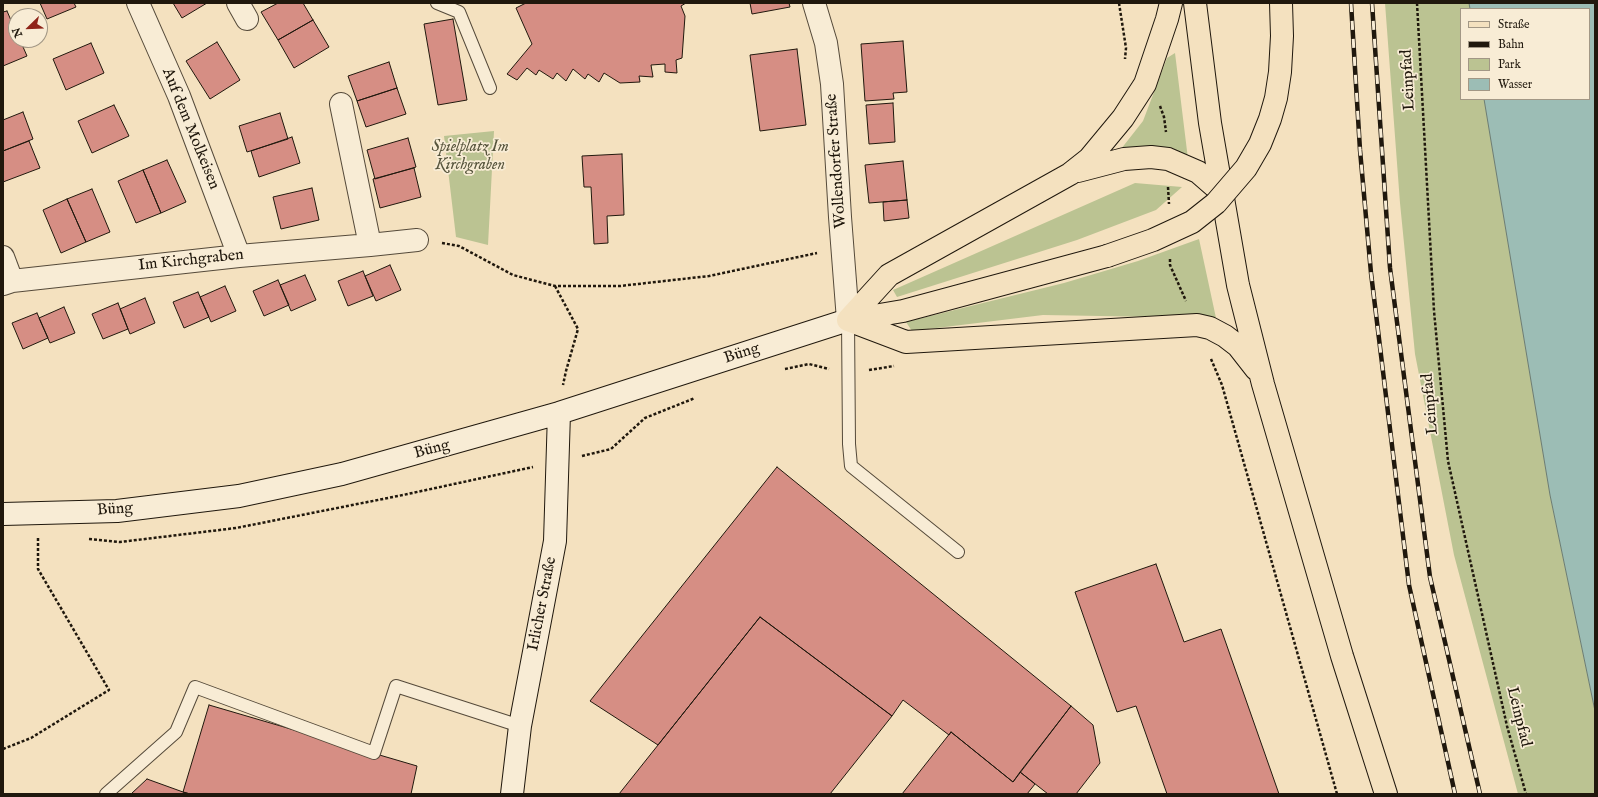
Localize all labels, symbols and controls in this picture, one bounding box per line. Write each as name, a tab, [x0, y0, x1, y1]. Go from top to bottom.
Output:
north arrow	[8, 8, 48, 48]
legend	[1460, 8, 1590, 100]
text: Straße	[1498, 17, 1530, 32]
text: N	[10, 25, 26, 39]
text: Bahn	[1498, 37, 1524, 52]
street label: Leinpfad	[1398, 49, 1420, 111]
text: Park	[1498, 57, 1521, 72]
street label: Auf dem Molkeisen	[157, 65, 223, 193]
text: Wasser	[1498, 77, 1532, 92]
street label: Wollendorfer Straße	[823, 93, 851, 229]
park label: Spielplatz Im Kirchgraben	[431, 138, 509, 176]
street label: Im Kirchgraben	[137, 246, 245, 276]
street label: Büng	[722, 339, 762, 369]
street label: Leinpfad	[1419, 373, 1443, 435]
street label: Büng	[412, 436, 452, 464]
street label: Büng	[96, 499, 134, 521]
street label: Irlicher Straße	[524, 555, 562, 653]
street label: Leinpfad	[1501, 685, 1535, 749]

